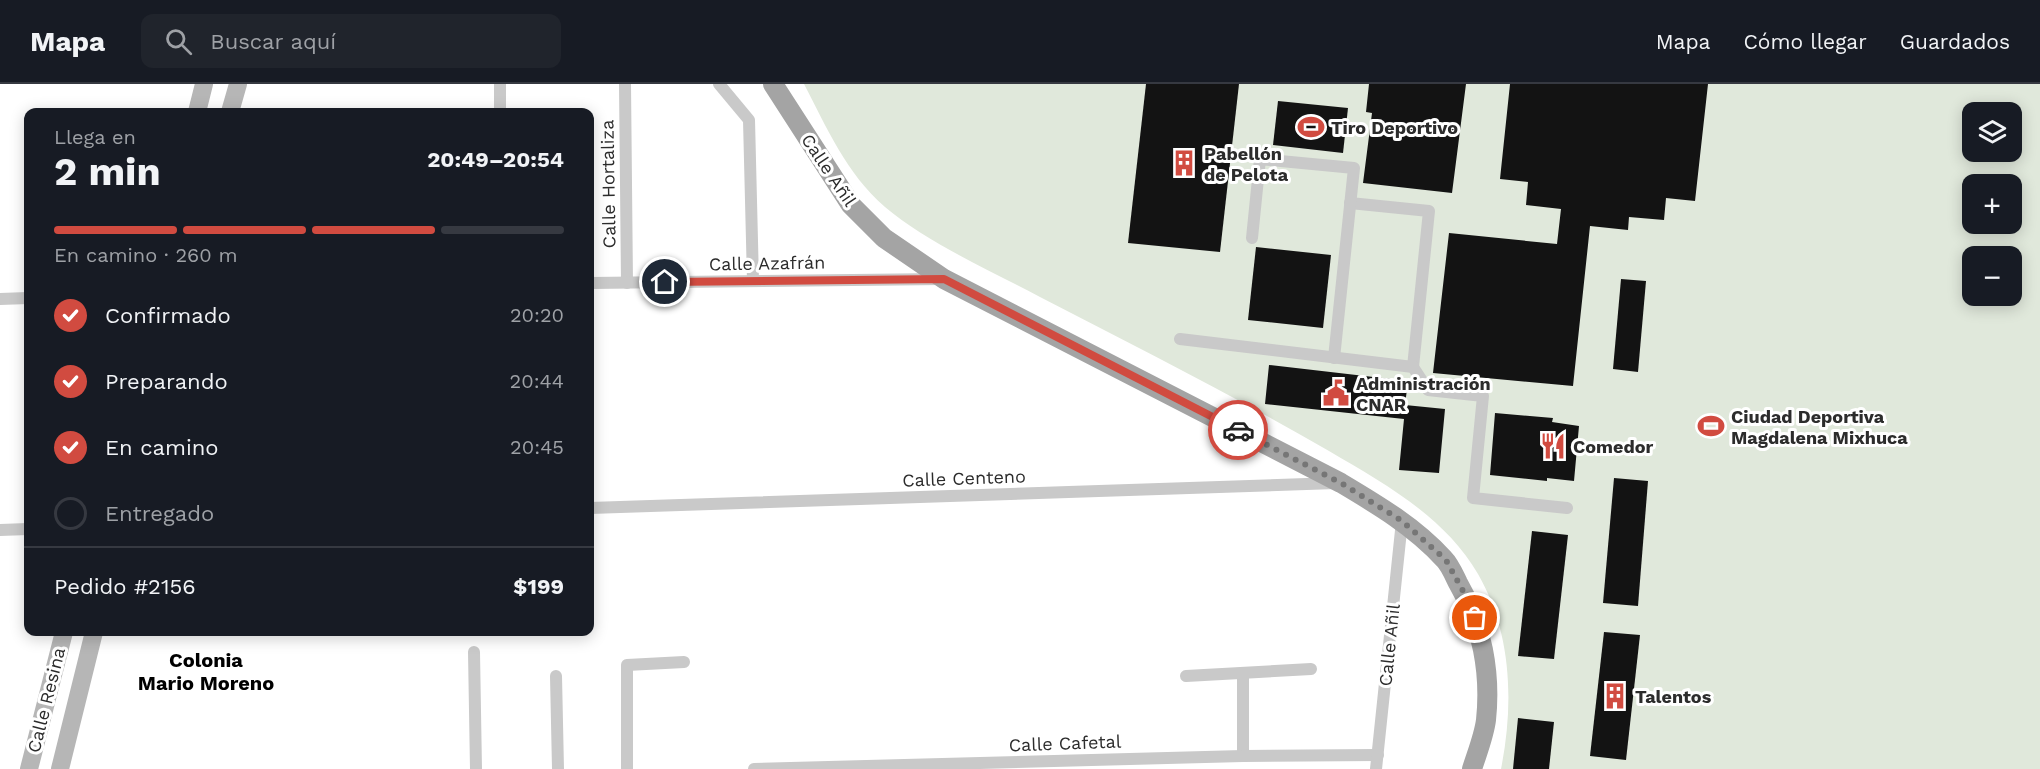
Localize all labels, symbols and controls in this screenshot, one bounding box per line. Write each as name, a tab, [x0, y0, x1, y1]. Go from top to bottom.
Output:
search box	[141, 14, 561, 68]
text: Mapa	[30, 25, 105, 58]
icon: search	[162, 25, 195, 58]
text: Buscar aquí	[210, 29, 336, 54]
text: Mapa	[1656, 29, 1710, 54]
text: Cómo llegar	[1743, 29, 1867, 54]
text: Guardados	[1900, 29, 2010, 54]
map controls	[1962, 102, 2022, 306]
button: layers	[1962, 102, 2022, 162]
sports icon: Tiro Deportivo	[1296, 112, 1326, 142]
place label: Tiro Deportivo	[1331, 117, 1458, 138]
street label: Calle Hortaliza	[596, 120, 620, 248]
text: Llega en	[54, 125, 136, 149]
street label: Calle Añil	[797, 130, 861, 211]
place label: Pabellón de Pelota	[1204, 143, 1289, 185]
text: 20:49–20:54	[427, 147, 564, 172]
building icon: Pabellón de Pelota	[1169, 148, 1199, 178]
text: 2 min	[54, 149, 161, 194]
button: +	[1962, 174, 2022, 234]
text: En camino · 260 m	[54, 243, 238, 267]
button: −	[1962, 246, 2022, 306]
street label: Calle Azafrán	[709, 251, 825, 275]
pin	[639, 256, 690, 307]
icon: home	[648, 265, 681, 298]
icon: check	[54, 299, 87, 332]
text: Confirmado	[105, 303, 231, 328]
text: 20:20	[510, 303, 564, 327]
icon: check	[54, 365, 87, 398]
text: Preparando	[105, 369, 228, 394]
text: 20:44	[510, 369, 564, 393]
place label: Administración CNAR	[1356, 373, 1491, 415]
public building icon: Administración CNAR	[1321, 378, 1351, 408]
courier	[1208, 400, 1268, 460]
place label: Ciudad Deportiva Magdalena Mixhuca	[1731, 406, 1908, 448]
sports icon: Ciudad Deportiva Magdalena Mixhuca	[1696, 411, 1726, 441]
icon: car	[1222, 414, 1255, 447]
icon: check	[54, 431, 87, 464]
restaurant icon: Comedor	[1538, 431, 1568, 461]
text: En camino	[105, 435, 219, 460]
text: 20:45	[510, 435, 564, 459]
place label: Comedor	[1573, 436, 1653, 457]
street label: Calle Centeno	[902, 465, 1026, 491]
text: Entregado	[105, 501, 214, 526]
text: Pedido #2156	[54, 574, 196, 599]
text: $199	[513, 574, 564, 599]
pin	[1449, 592, 1500, 643]
icon: bag	[1458, 601, 1491, 634]
street label: Calle Añil	[1374, 602, 1404, 687]
street label: Calle Resina	[23, 645, 69, 755]
district label: Colonia Mario Moreno	[138, 648, 274, 695]
building icon: Talentos	[1600, 681, 1630, 711]
place label: Talentos	[1635, 686, 1712, 707]
street label: Calle Cafetal	[1008, 731, 1122, 755]

